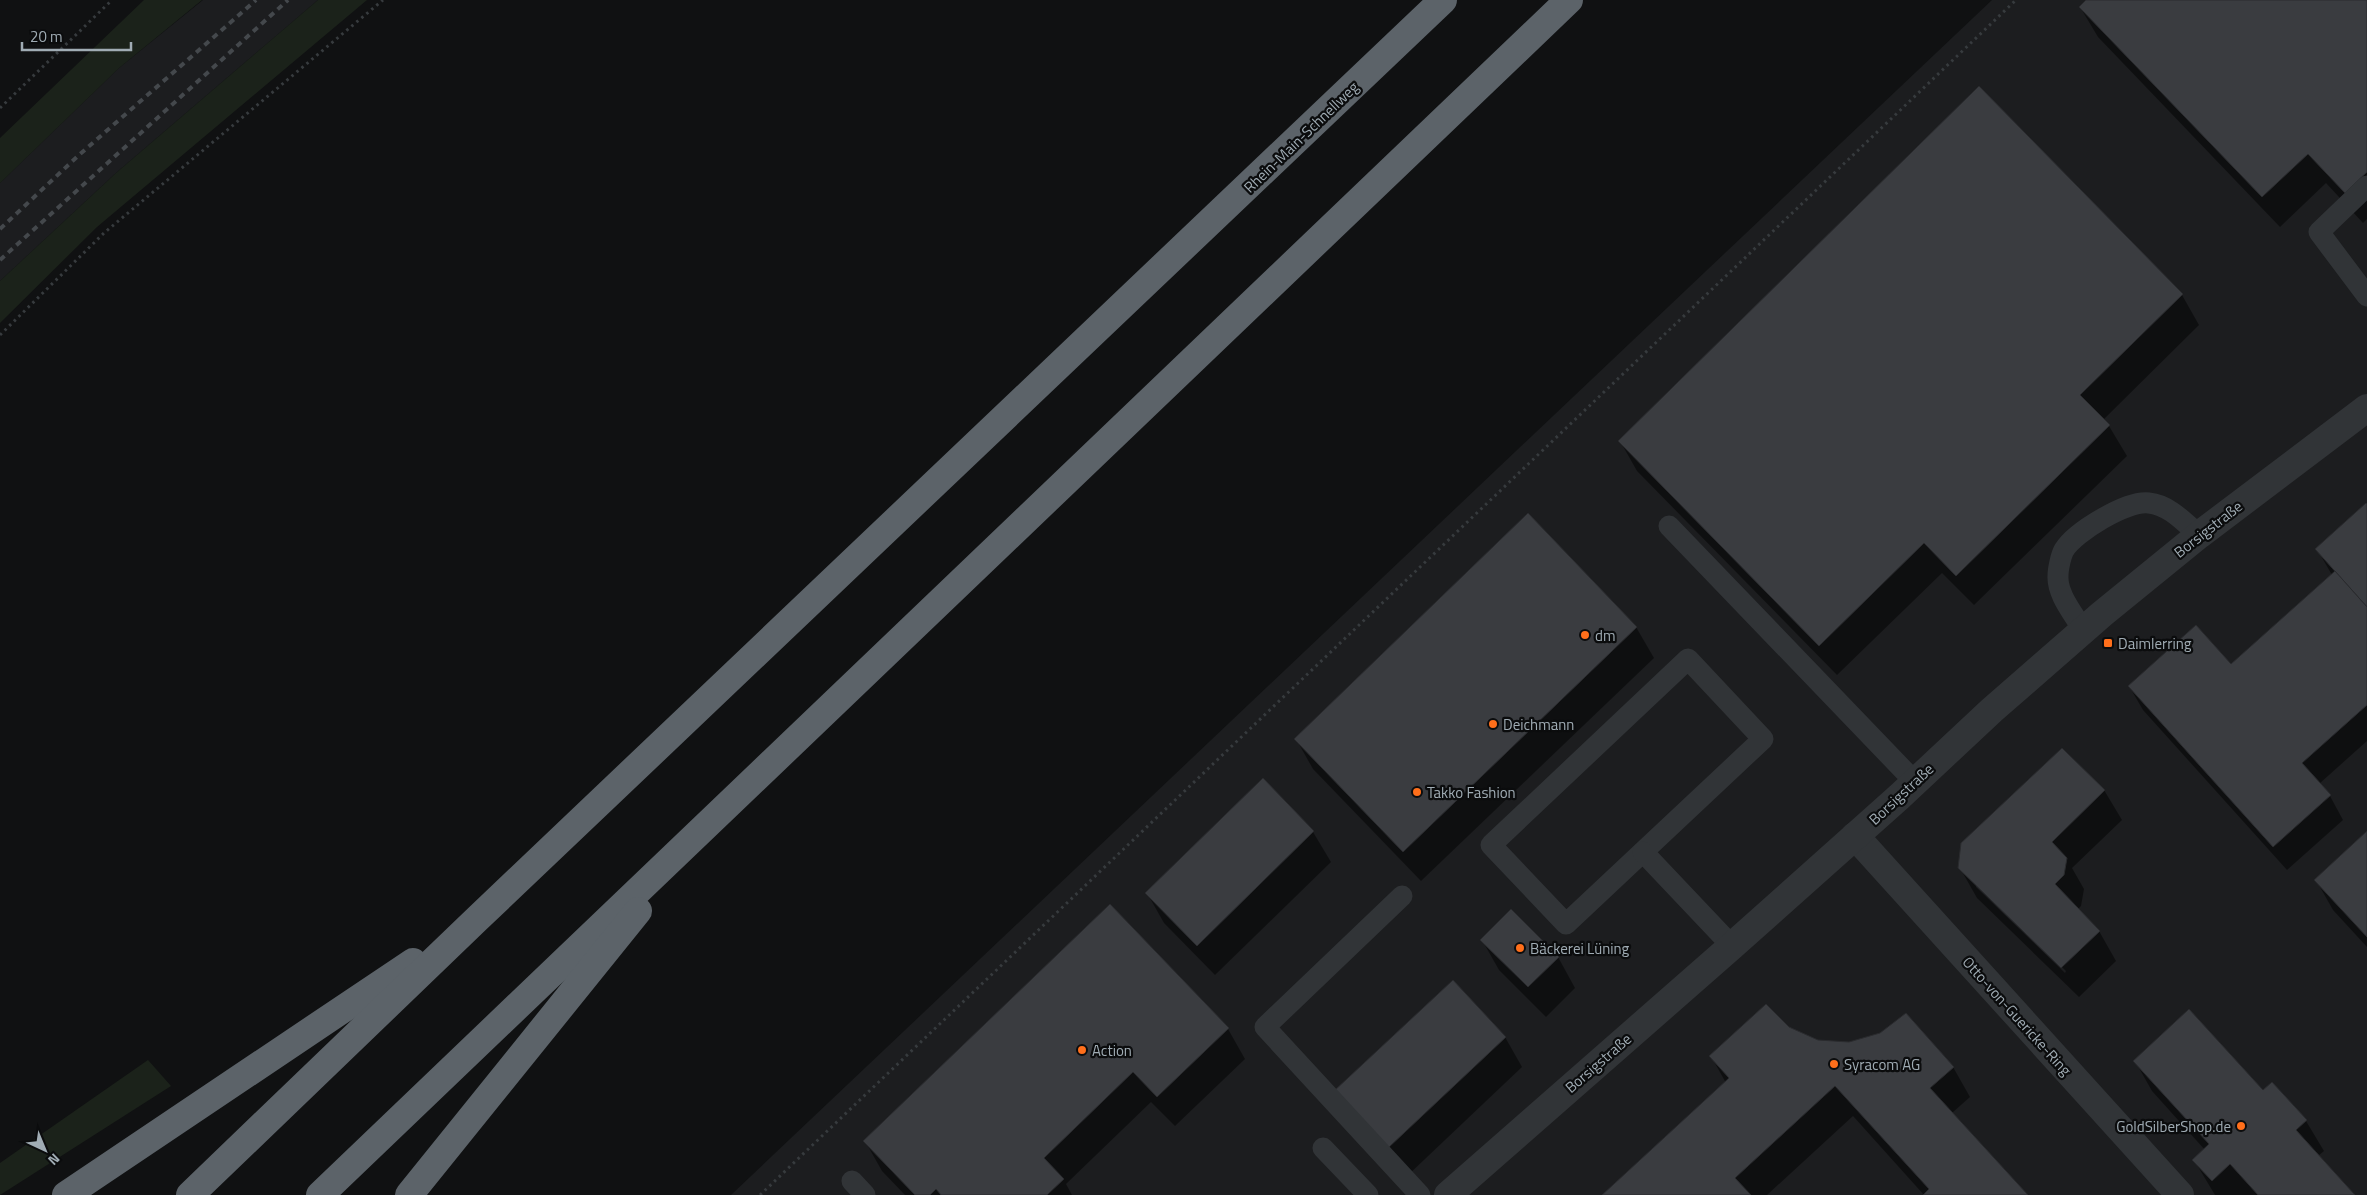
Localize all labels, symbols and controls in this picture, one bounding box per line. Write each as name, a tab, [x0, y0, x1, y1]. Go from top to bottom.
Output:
scale bar	[22, 20, 131, 52]
text: 20 m	[30, 25, 63, 48]
street label: Rhein-Main-Schnellweg	[1238, 76, 1364, 198]
street label: Borsigstraße	[2169, 495, 2247, 563]
place label: dm	[1595, 624, 1615, 647]
marker: dm	[1579, 629, 1591, 641]
place label: Daimlerring	[2118, 632, 2192, 655]
marker: Daimlerring	[2102, 637, 2114, 649]
place label: Deichmann	[1503, 713, 1574, 736]
marker: Deichmann	[1487, 718, 1499, 730]
street label: Borsigstraße	[1863, 758, 1939, 830]
place label: Takko Fashion	[1427, 781, 1516, 804]
marker: Takko Fashion	[1411, 786, 1423, 798]
place label: Bäckerei Lüning	[1530, 937, 1630, 960]
marker: Bäckerei Lüning	[1514, 942, 1526, 954]
street label: Otto-von-Guericke-Ring	[1957, 951, 2077, 1081]
street label: Borsigstraße	[1560, 1028, 1636, 1098]
place label: Action	[1092, 1039, 1132, 1062]
marker: Action	[1076, 1044, 1088, 1056]
place label: Syracom AG	[1844, 1053, 1920, 1076]
marker: Syracom AG	[1828, 1058, 1840, 1070]
place label: GoldSilberShop.de	[2116, 1115, 2231, 1138]
marker: GoldSilberShop.de	[2235, 1120, 2247, 1132]
north arrow	[20, 1125, 70, 1175]
text: N	[44, 1149, 65, 1171]

